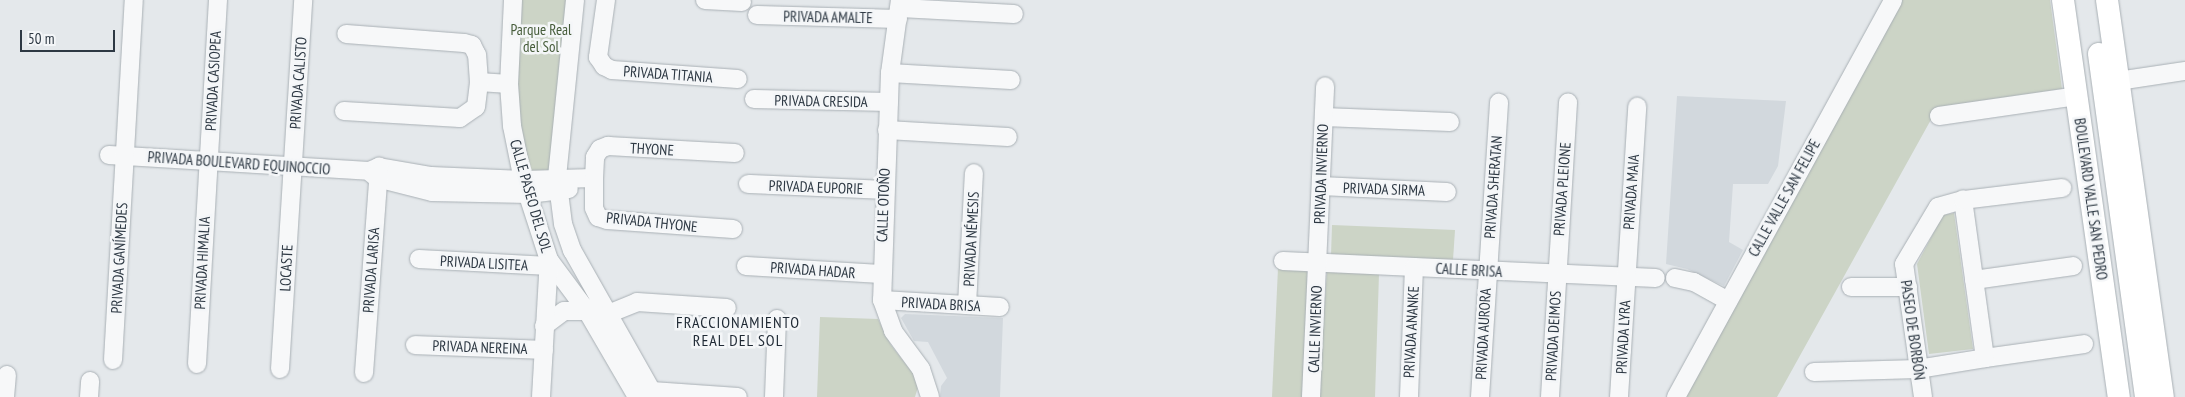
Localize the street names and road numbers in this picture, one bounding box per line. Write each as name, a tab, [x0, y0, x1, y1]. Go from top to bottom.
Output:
street label: PRIVADA AMALTE	[783, 7, 873, 27]
street label: PRIVADA CASIOPEA	[201, 30, 225, 132]
street label: PRIVADA CALISTO	[286, 36, 310, 130]
street label: PRIVADA TITANIA	[622, 62, 714, 86]
street label: PRIVADA CRESIDA	[774, 91, 868, 111]
street label: BOULEVARD VALLE SAN PEDRO	[2071, 117, 2111, 281]
street label: PRIVADA INVIERNO	[1310, 123, 1332, 225]
street label: PRIVADA SHERATAN	[1480, 135, 1506, 239]
street label: CALLE VALLE SAN FELIPE	[1744, 136, 1824, 260]
street label: CALLE PASEO DEL SOL	[506, 137, 556, 255]
street label: THYONE	[630, 139, 674, 159]
street label: PRIVADA PLEIONE	[1550, 141, 1574, 237]
street label: PRIVADA BOULEVARD EQUINOCCIO	[147, 148, 331, 178]
street label: PRIVADA MAIA	[1619, 153, 1643, 231]
street label: CALLE OTOÑO	[873, 168, 893, 242]
street label: PRIVADA EUPORIE	[768, 176, 864, 198]
street label: PRIVADA SIRMA	[1342, 179, 1426, 199]
street label: PRIVADA NÉMESIS	[960, 191, 982, 287]
street label: PRIVADA GANÍMEDES	[107, 202, 131, 314]
street label: PRIVADA THYONE	[605, 208, 699, 236]
street label: PRIVADA HIMALIA	[191, 216, 213, 310]
street label: PRIVADA LARISA	[359, 226, 383, 314]
street label: LOCASTE	[276, 244, 296, 292]
street label: PRIVADA LISITEA	[439, 252, 529, 274]
street label: PRIVADA HADAR	[770, 258, 856, 282]
street label: CALLE BRISA	[1435, 259, 1503, 281]
street label: PASEO DE BORBÓN	[1897, 279, 1929, 381]
street label: CALLE INVIERNO	[1304, 285, 1326, 373]
street label: PRIVADA ANANKE	[1400, 285, 1422, 379]
street label: PRIVADA AURORA	[1472, 287, 1494, 381]
street label: PRIVADA DEIMOS	[1542, 290, 1564, 382]
street label: PRIVADA BRISA	[901, 293, 981, 315]
street label: PRIVADA LYRA	[1612, 299, 1634, 375]
street label: PRIVADA NEREINA	[432, 336, 528, 358]

